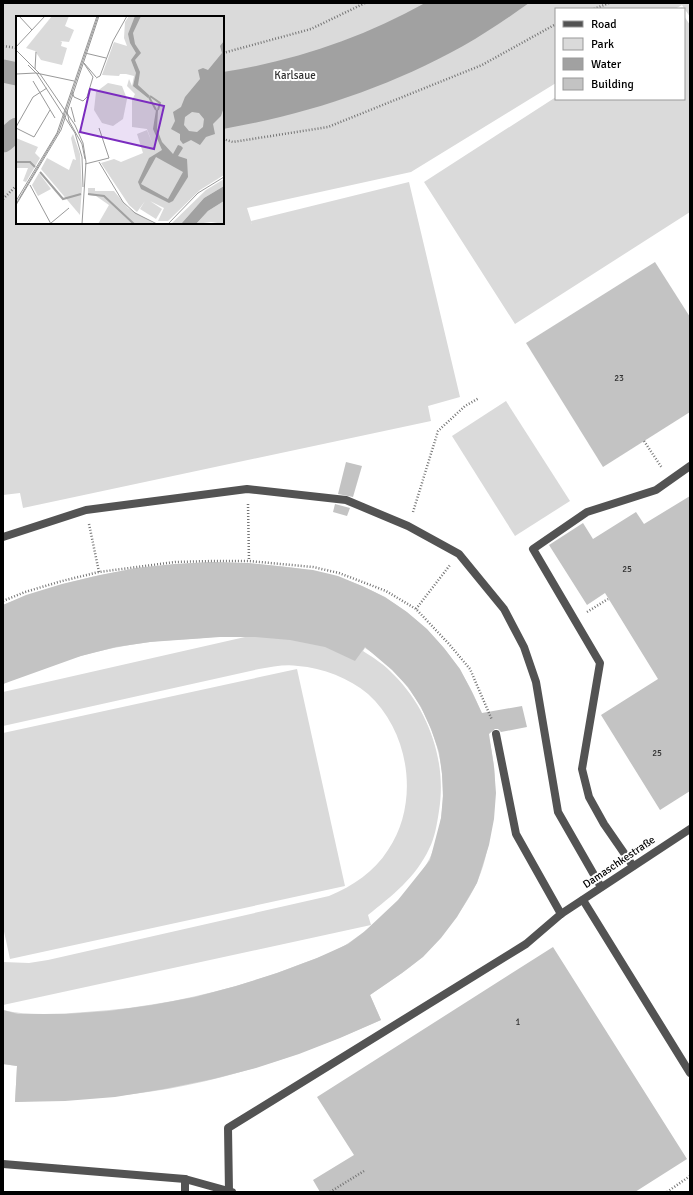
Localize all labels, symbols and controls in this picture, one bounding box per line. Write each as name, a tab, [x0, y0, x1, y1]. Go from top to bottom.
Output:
legend	[555, 8, 685, 100]
inset map	[16, 16, 224, 224]
text: Road	[591, 17, 617, 32]
text: Park	[591, 37, 614, 52]
text: Water	[591, 57, 622, 72]
park label: Karlsaue	[274, 69, 316, 82]
text: Building	[591, 77, 634, 92]
house number: 23	[614, 373, 624, 384]
house number: 25	[622, 564, 632, 575]
house number: 25	[652, 748, 662, 759]
street label: Damaschkestraße	[580, 833, 658, 891]
house number: 1	[516, 1017, 521, 1028]

